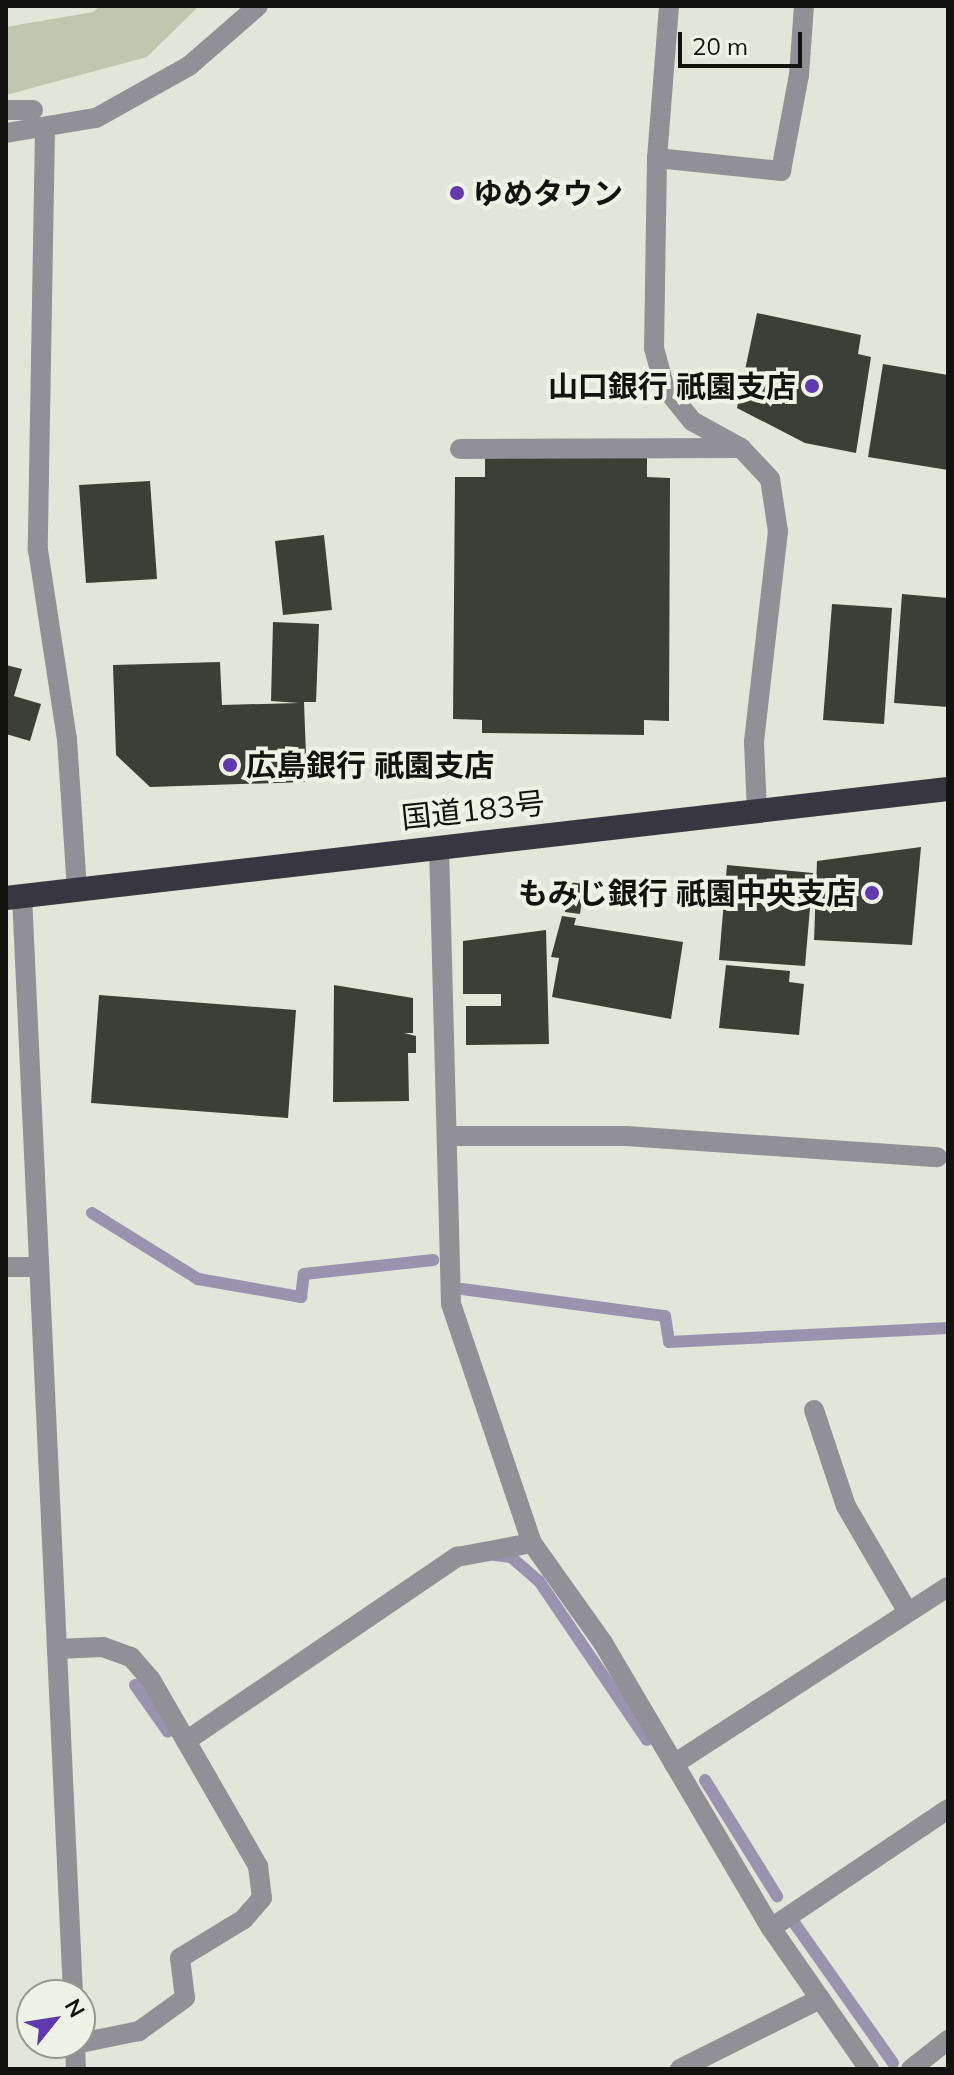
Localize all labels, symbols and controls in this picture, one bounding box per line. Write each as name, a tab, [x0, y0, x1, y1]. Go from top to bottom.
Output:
scale bar	[682, 16, 806, 66]
text: 20 m	[692, 31, 748, 61]
place label: ゆめタウン	[473, 175, 623, 211]
marker: ゆめタウン	[448, 184, 466, 202]
place label: 山口銀行 祇園支店	[548, 368, 796, 404]
marker: 山口銀行 祇園支店	[803, 377, 821, 395]
place label: 広島銀行 祇園支店	[246, 747, 494, 783]
marker: 広島銀行 祇園支店	[221, 756, 239, 774]
street label: 国道183号	[400, 785, 546, 835]
place label: もみじ銀行 祇園中央支店	[518, 875, 856, 911]
marker: もみじ銀行 祇園中央支店	[863, 884, 881, 902]
north arrow	[16, 1979, 96, 2059]
text: N	[59, 1994, 91, 2022]

